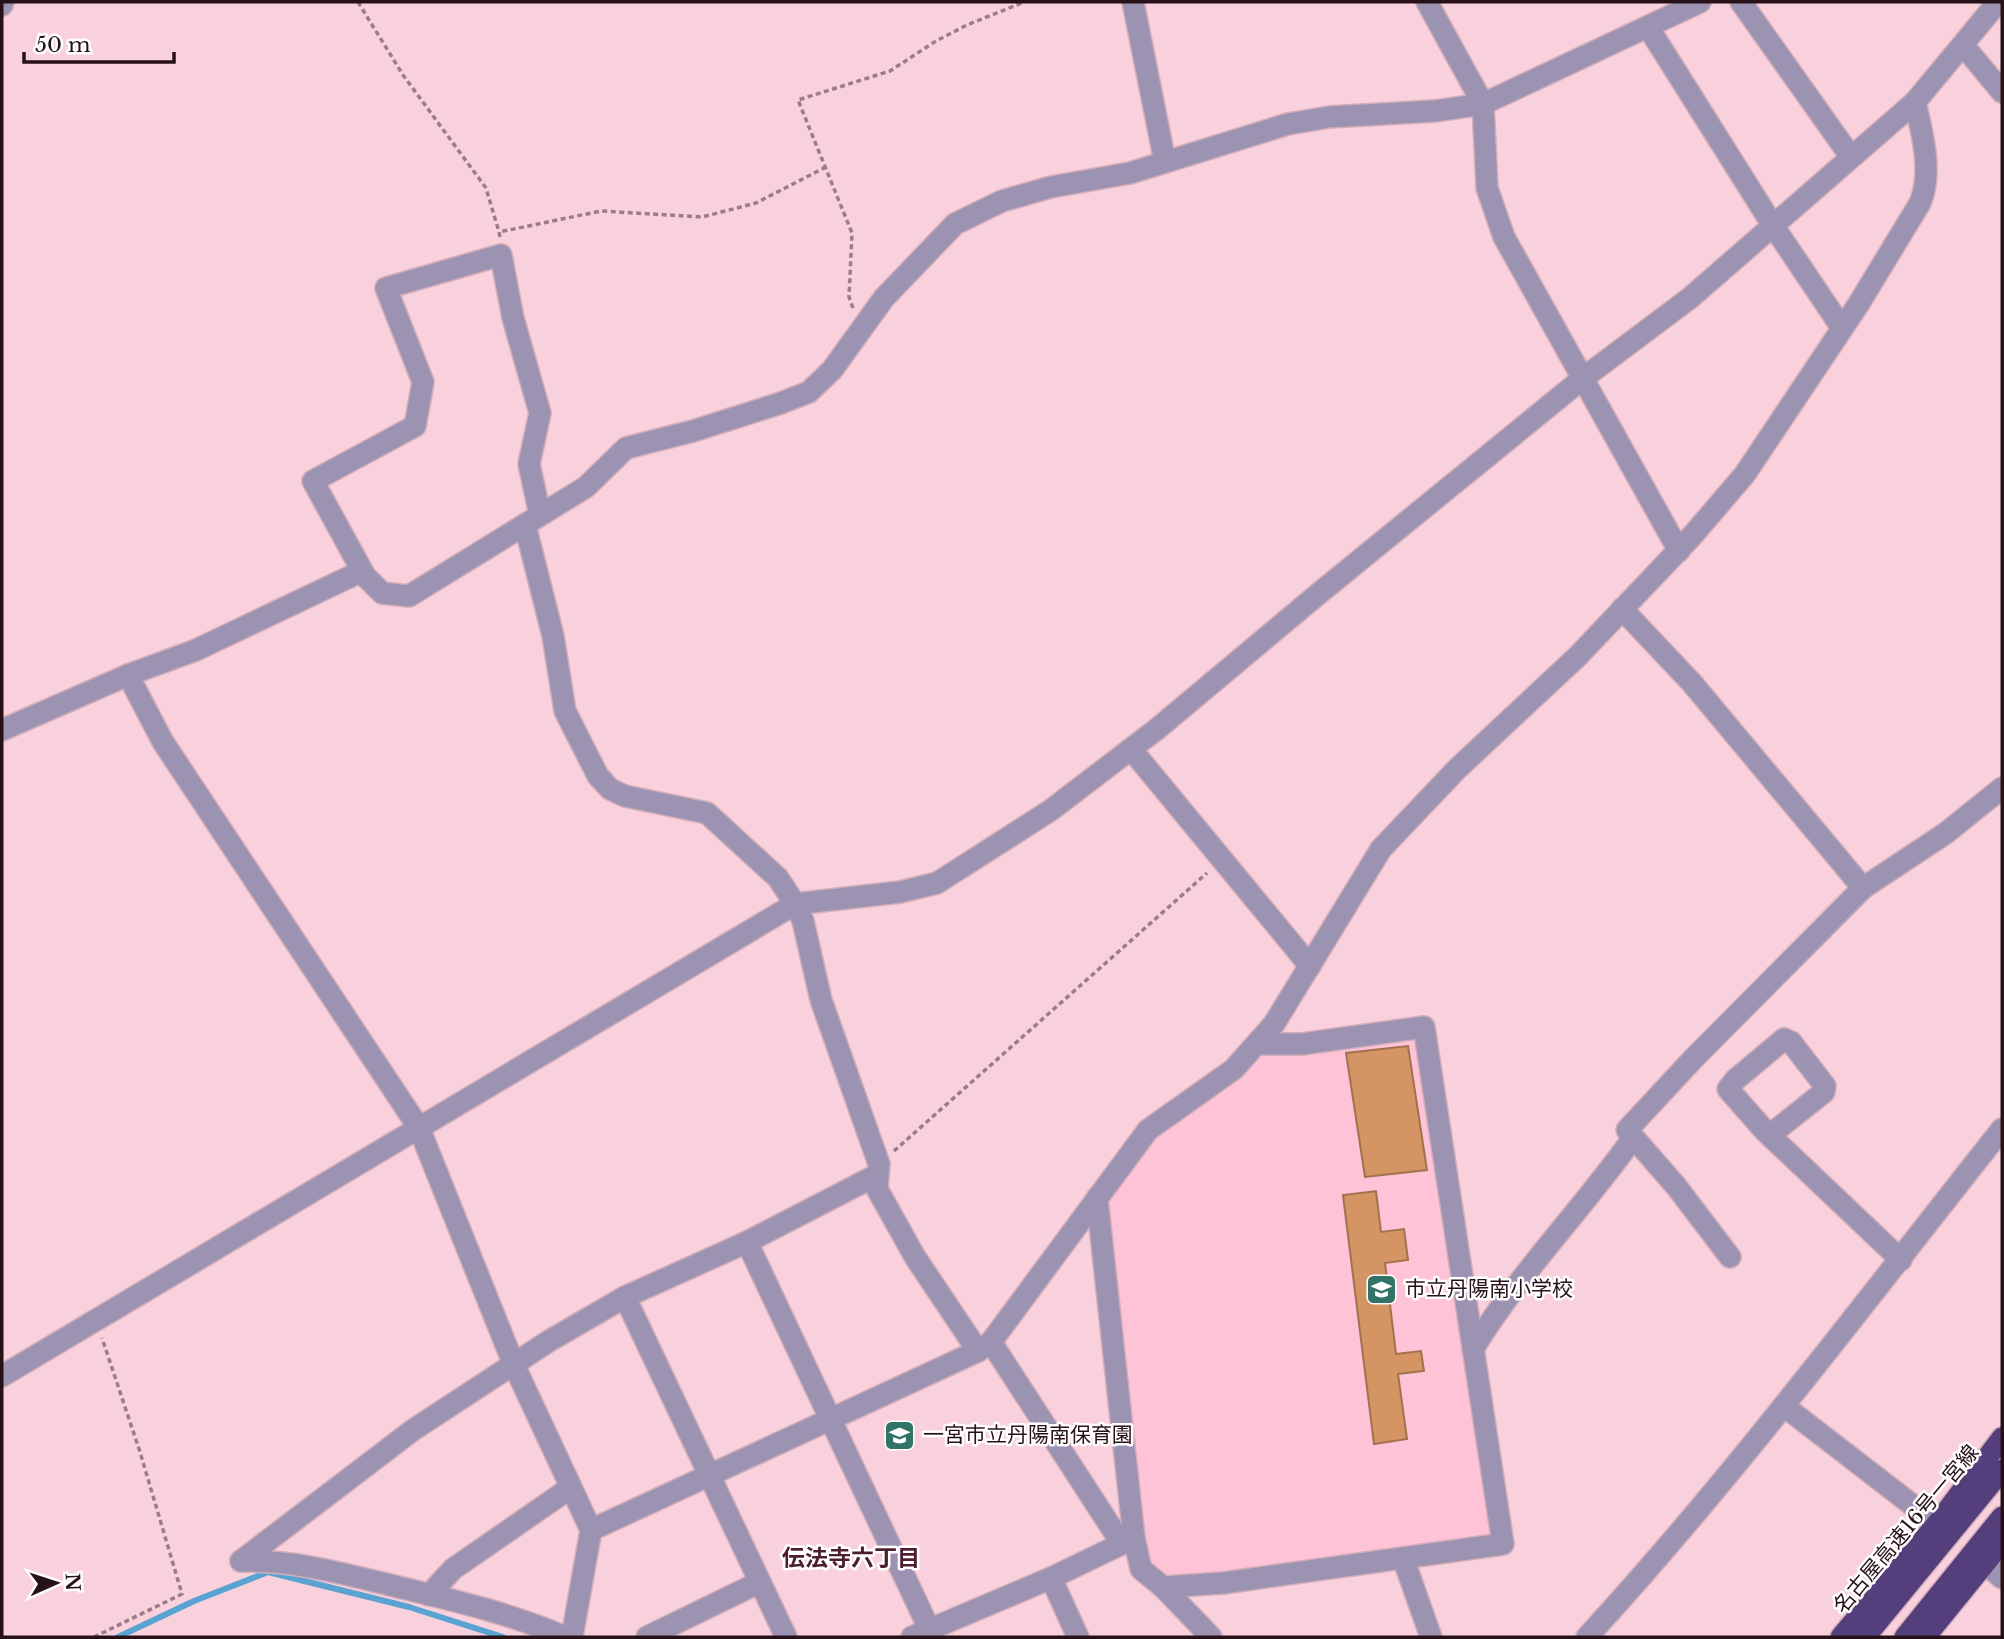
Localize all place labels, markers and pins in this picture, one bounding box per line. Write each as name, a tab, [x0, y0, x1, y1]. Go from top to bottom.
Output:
school or university icon: 市立丹陽南小学校	[1365, 1272, 1399, 1306]
place label: 市立丹陽南小学校	[1405, 1276, 1573, 1302]
school or university icon: 一宮市立丹陽南保育園	[883, 1418, 917, 1452]
place label: 一宮市立丹陽南保育園	[923, 1422, 1133, 1448]

